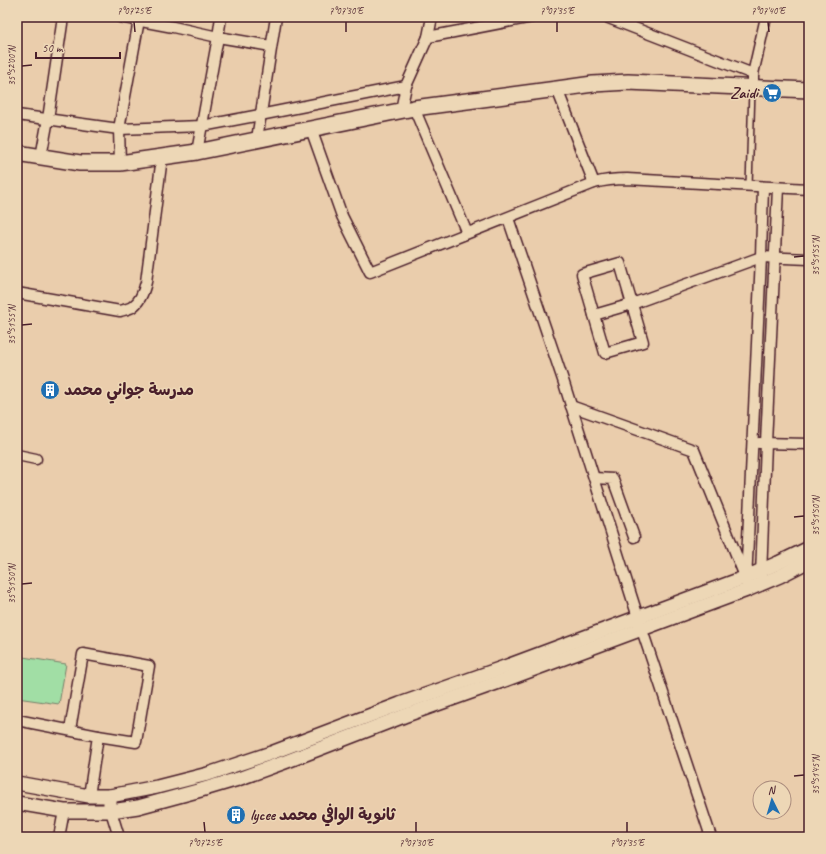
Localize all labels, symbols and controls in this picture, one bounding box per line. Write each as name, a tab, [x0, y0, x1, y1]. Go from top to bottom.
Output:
text: 7°07'25"E	[117, 4, 153, 17]
text: 7°07'30"E	[329, 4, 365, 17]
text: 7°07'35"E	[540, 4, 576, 17]
text: 7°07'40"E	[751, 4, 787, 17]
scale bar	[36, 34, 120, 60]
text: 50 m	[42, 40, 64, 56]
text: 35°52'00"N	[5, 44, 18, 86]
supermarket icon: Zaidi	[761, 82, 783, 104]
place label: Zaidi	[730, 83, 761, 103]
text: 35°51'55"N	[809, 234, 822, 276]
text: 35°51'55"N	[5, 303, 18, 345]
building icon: مدرسة جواني محمد	[39, 379, 61, 401]
place label: مدرسة جواني محمد	[64, 380, 194, 404]
text: 35°51'50"N	[809, 494, 822, 536]
text: 35°51'50"N	[5, 562, 18, 604]
text: 35°51'45"N	[809, 753, 822, 795]
north arrow	[752, 780, 792, 820]
text: N	[767, 783, 777, 797]
place label: lycee ثانوية الوافي محمد	[250, 803, 396, 827]
building icon: lycee ثانوية الوافي محمد	[225, 804, 247, 826]
text: 7°07'25"E	[188, 836, 224, 849]
text: 7°07'30"E	[399, 836, 435, 849]
text: 7°07'35"E	[610, 836, 646, 849]

